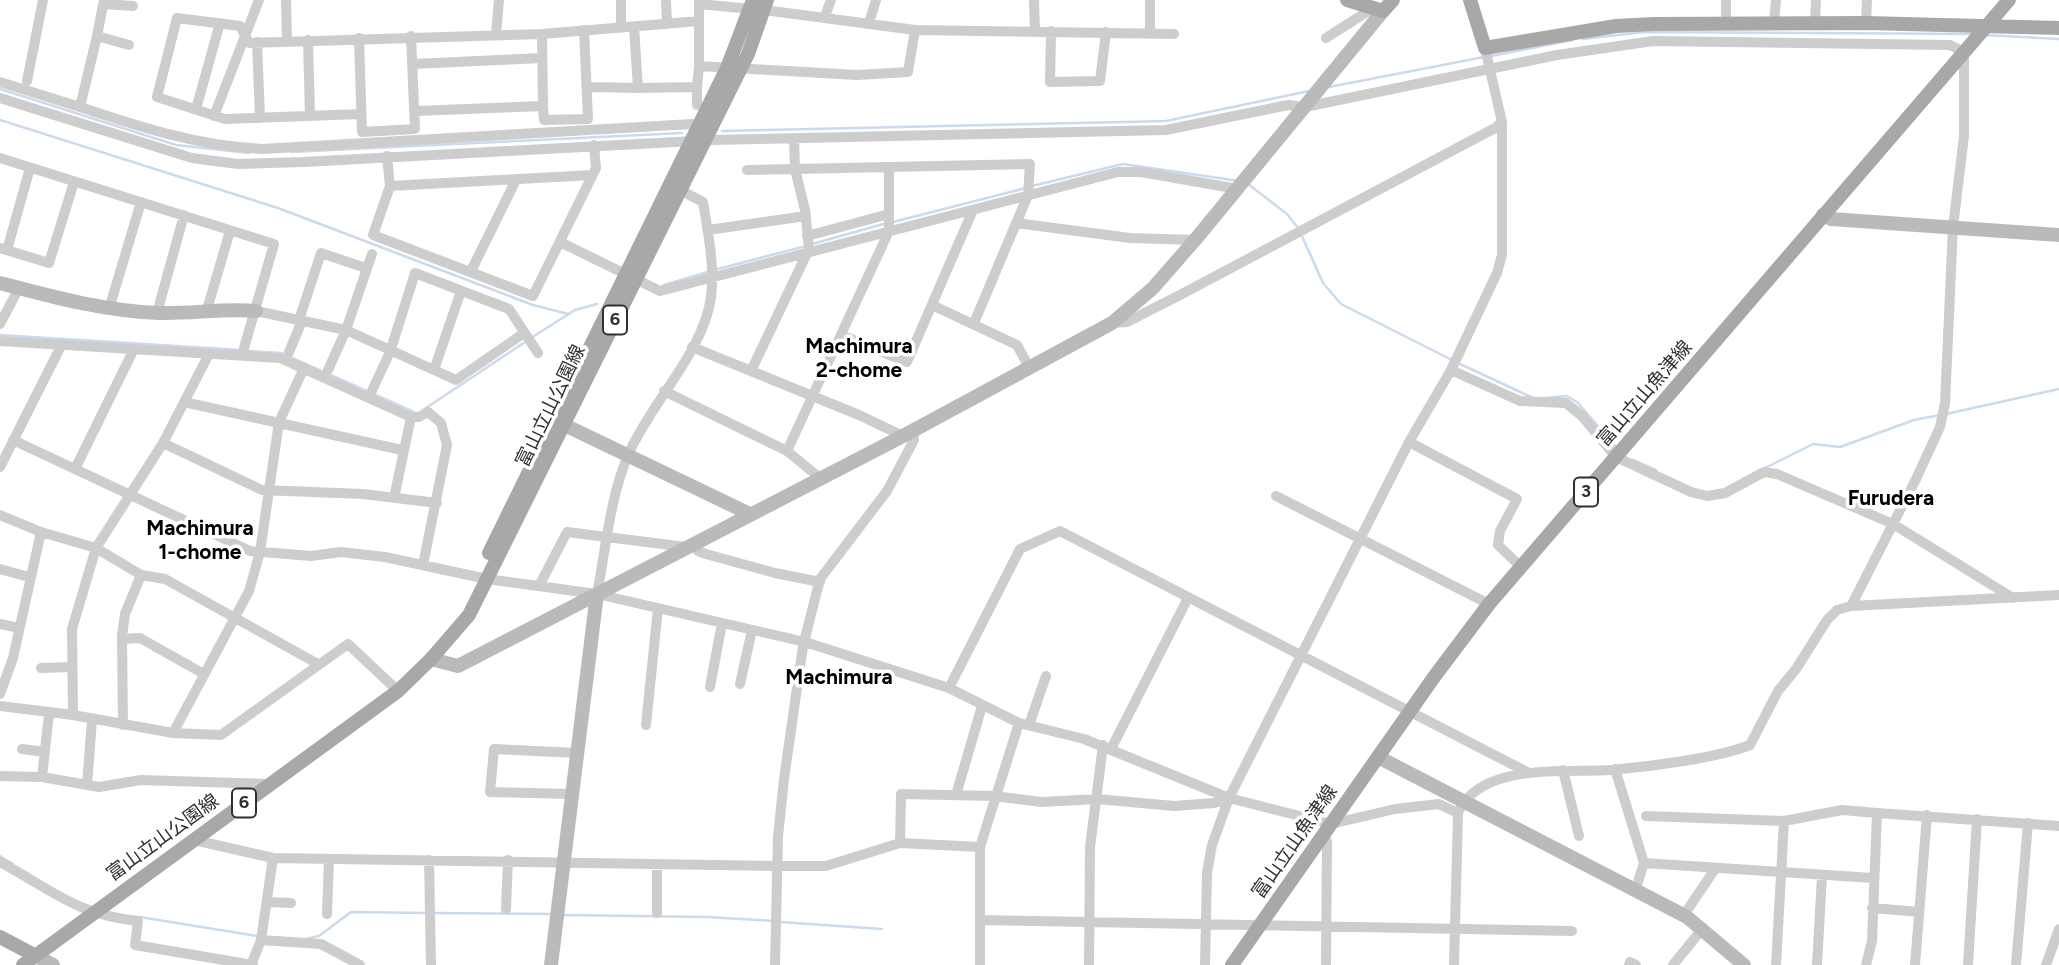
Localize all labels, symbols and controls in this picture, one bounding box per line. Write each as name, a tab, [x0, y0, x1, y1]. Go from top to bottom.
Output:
road number: 6	[603, 306, 627, 334]
district label: Machimura 2-chome	[805, 334, 913, 384]
street label: 富山立山魚津線	[1593, 336, 1697, 452]
street label: 富山立山公園線	[512, 341, 590, 471]
road number: 3	[1574, 478, 1598, 506]
district label: Furudera	[1848, 486, 1934, 512]
district label: Machimura 1-chome	[146, 516, 254, 566]
district label: Machimura	[785, 665, 893, 691]
street label: 富山立山魚津線	[1248, 781, 1342, 903]
road number: 6	[232, 788, 256, 818]
street label: 富山立山公園線	[102, 790, 224, 886]

